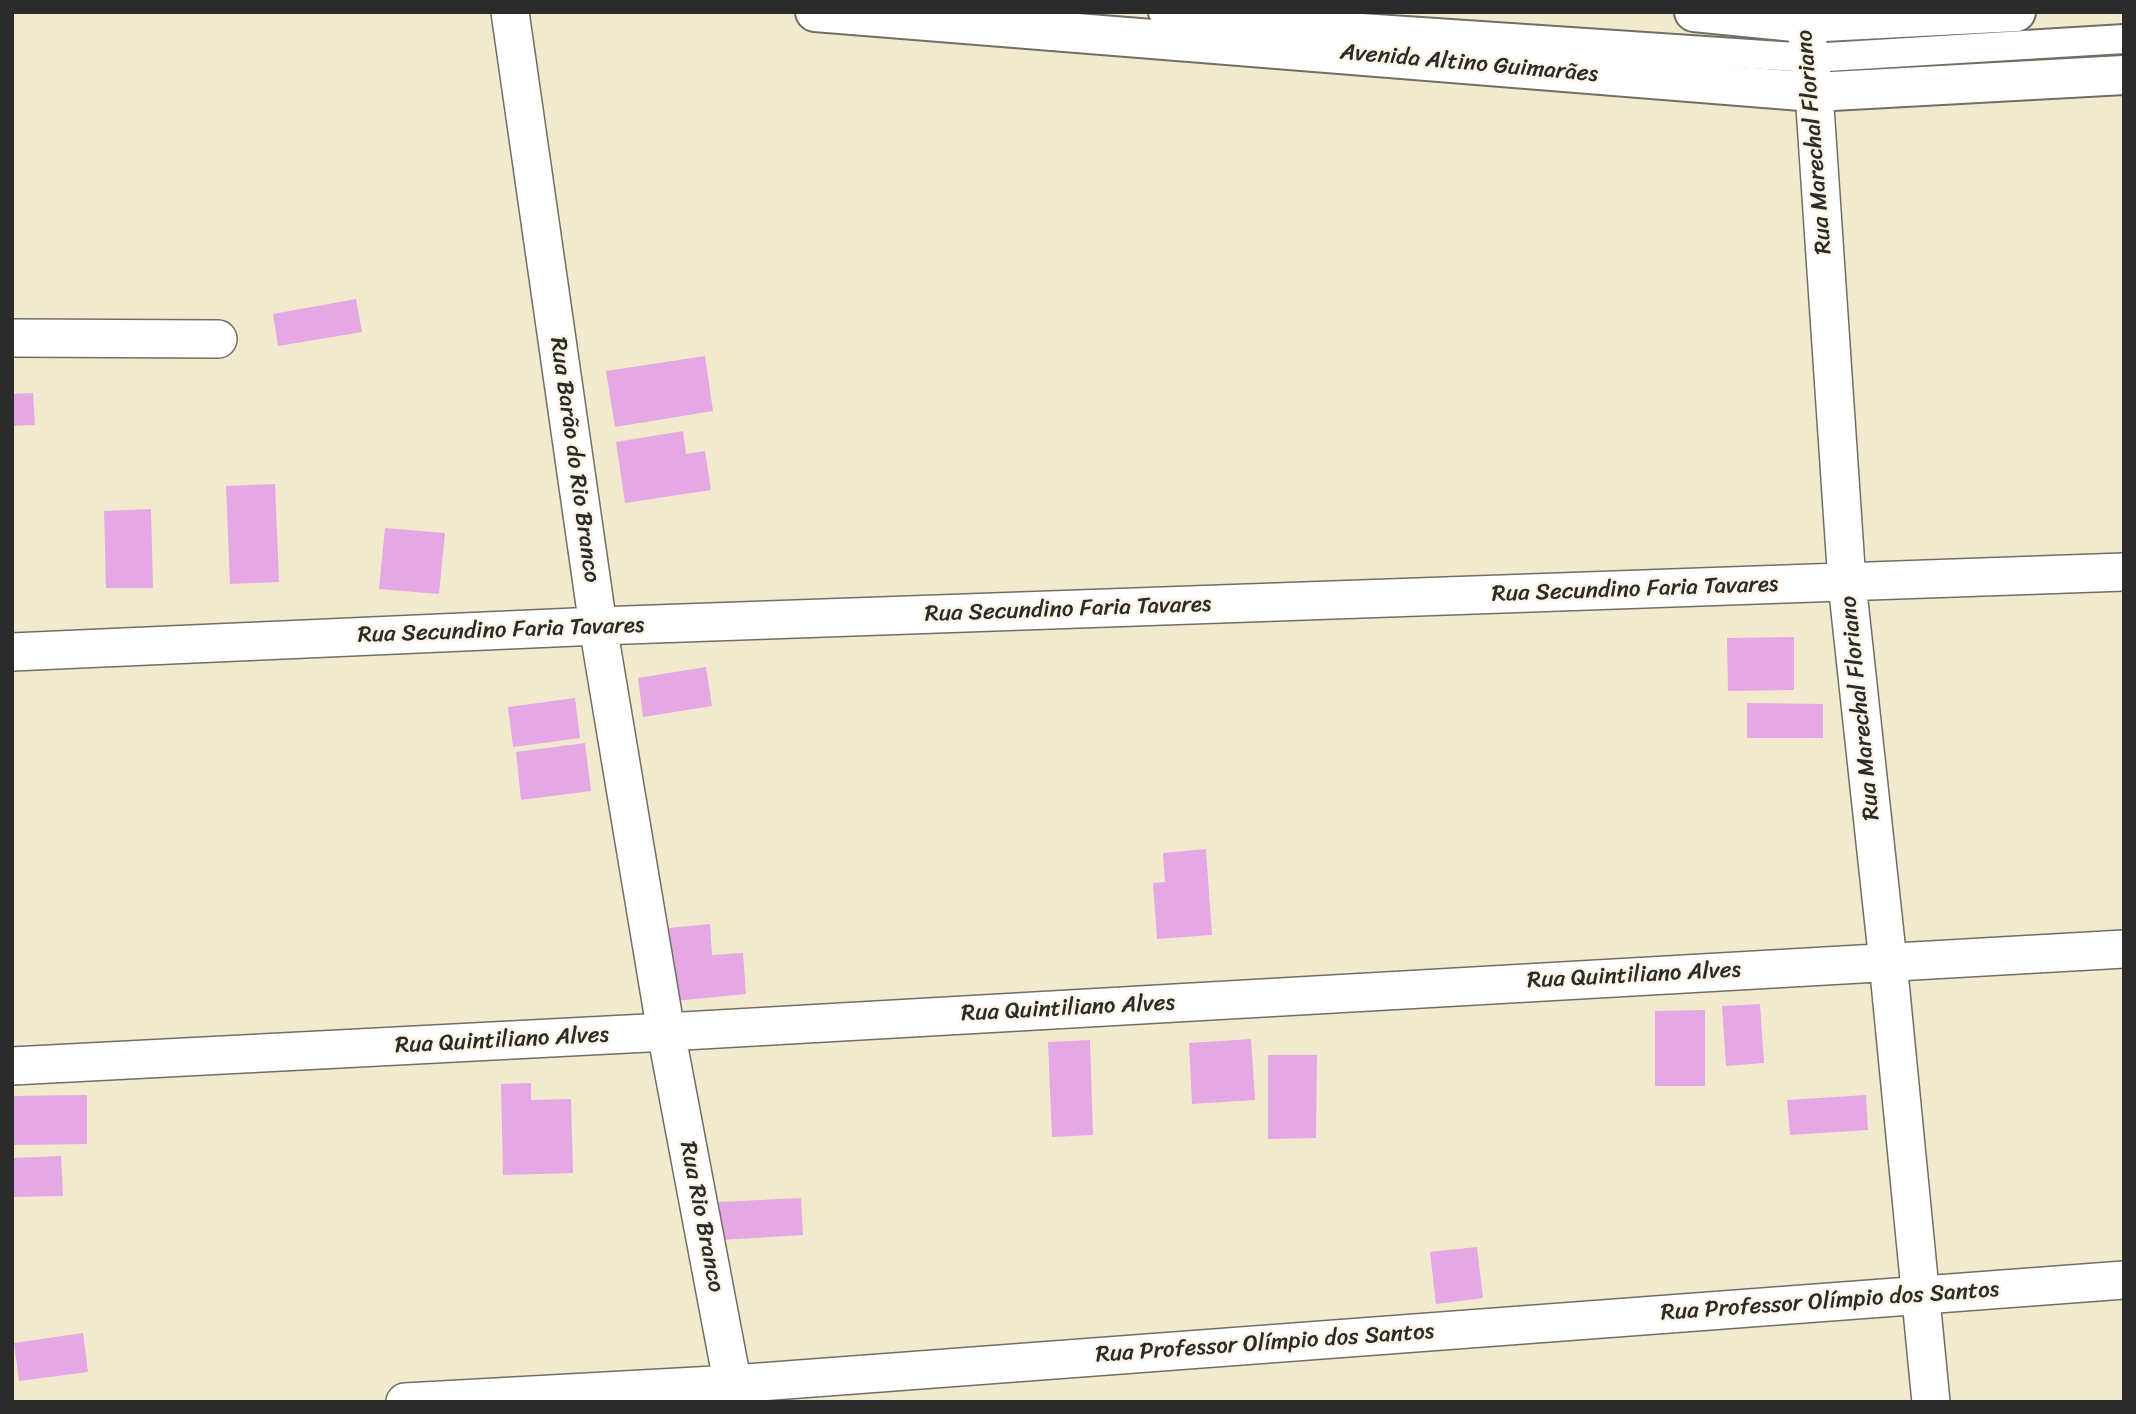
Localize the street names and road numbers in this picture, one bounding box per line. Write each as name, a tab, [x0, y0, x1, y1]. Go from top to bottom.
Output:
street label: Rua Marechal Floriano	[1791, 29, 1839, 255]
street label: Avenida Altino Guimarães	[1339, 39, 1599, 89]
street label: Rua Barão do Rio Branco	[543, 336, 605, 584]
street label: Rua Secundino Faria Tavares	[1491, 571, 1779, 609]
street label: Rua Secundino Faria Tavares	[924, 591, 1212, 629]
street label: Rua Marechal Floriano	[1836, 595, 1886, 821]
street label: Rua Secundino Faria Tavares	[357, 612, 645, 650]
street label: Rua Quintiliano Alves	[1526, 957, 1742, 995]
street label: Rua Quintiliano Alves	[960, 990, 1176, 1028]
street label: Rua Quintiliano Alves	[394, 1022, 610, 1060]
street label: Rua Rio Branco	[673, 1139, 729, 1295]
street label: Rua Professor Olímpio dos Santos	[1660, 1276, 2000, 1328]
street label: Rua Professor Olímpio dos Santos	[1095, 1318, 1435, 1370]

